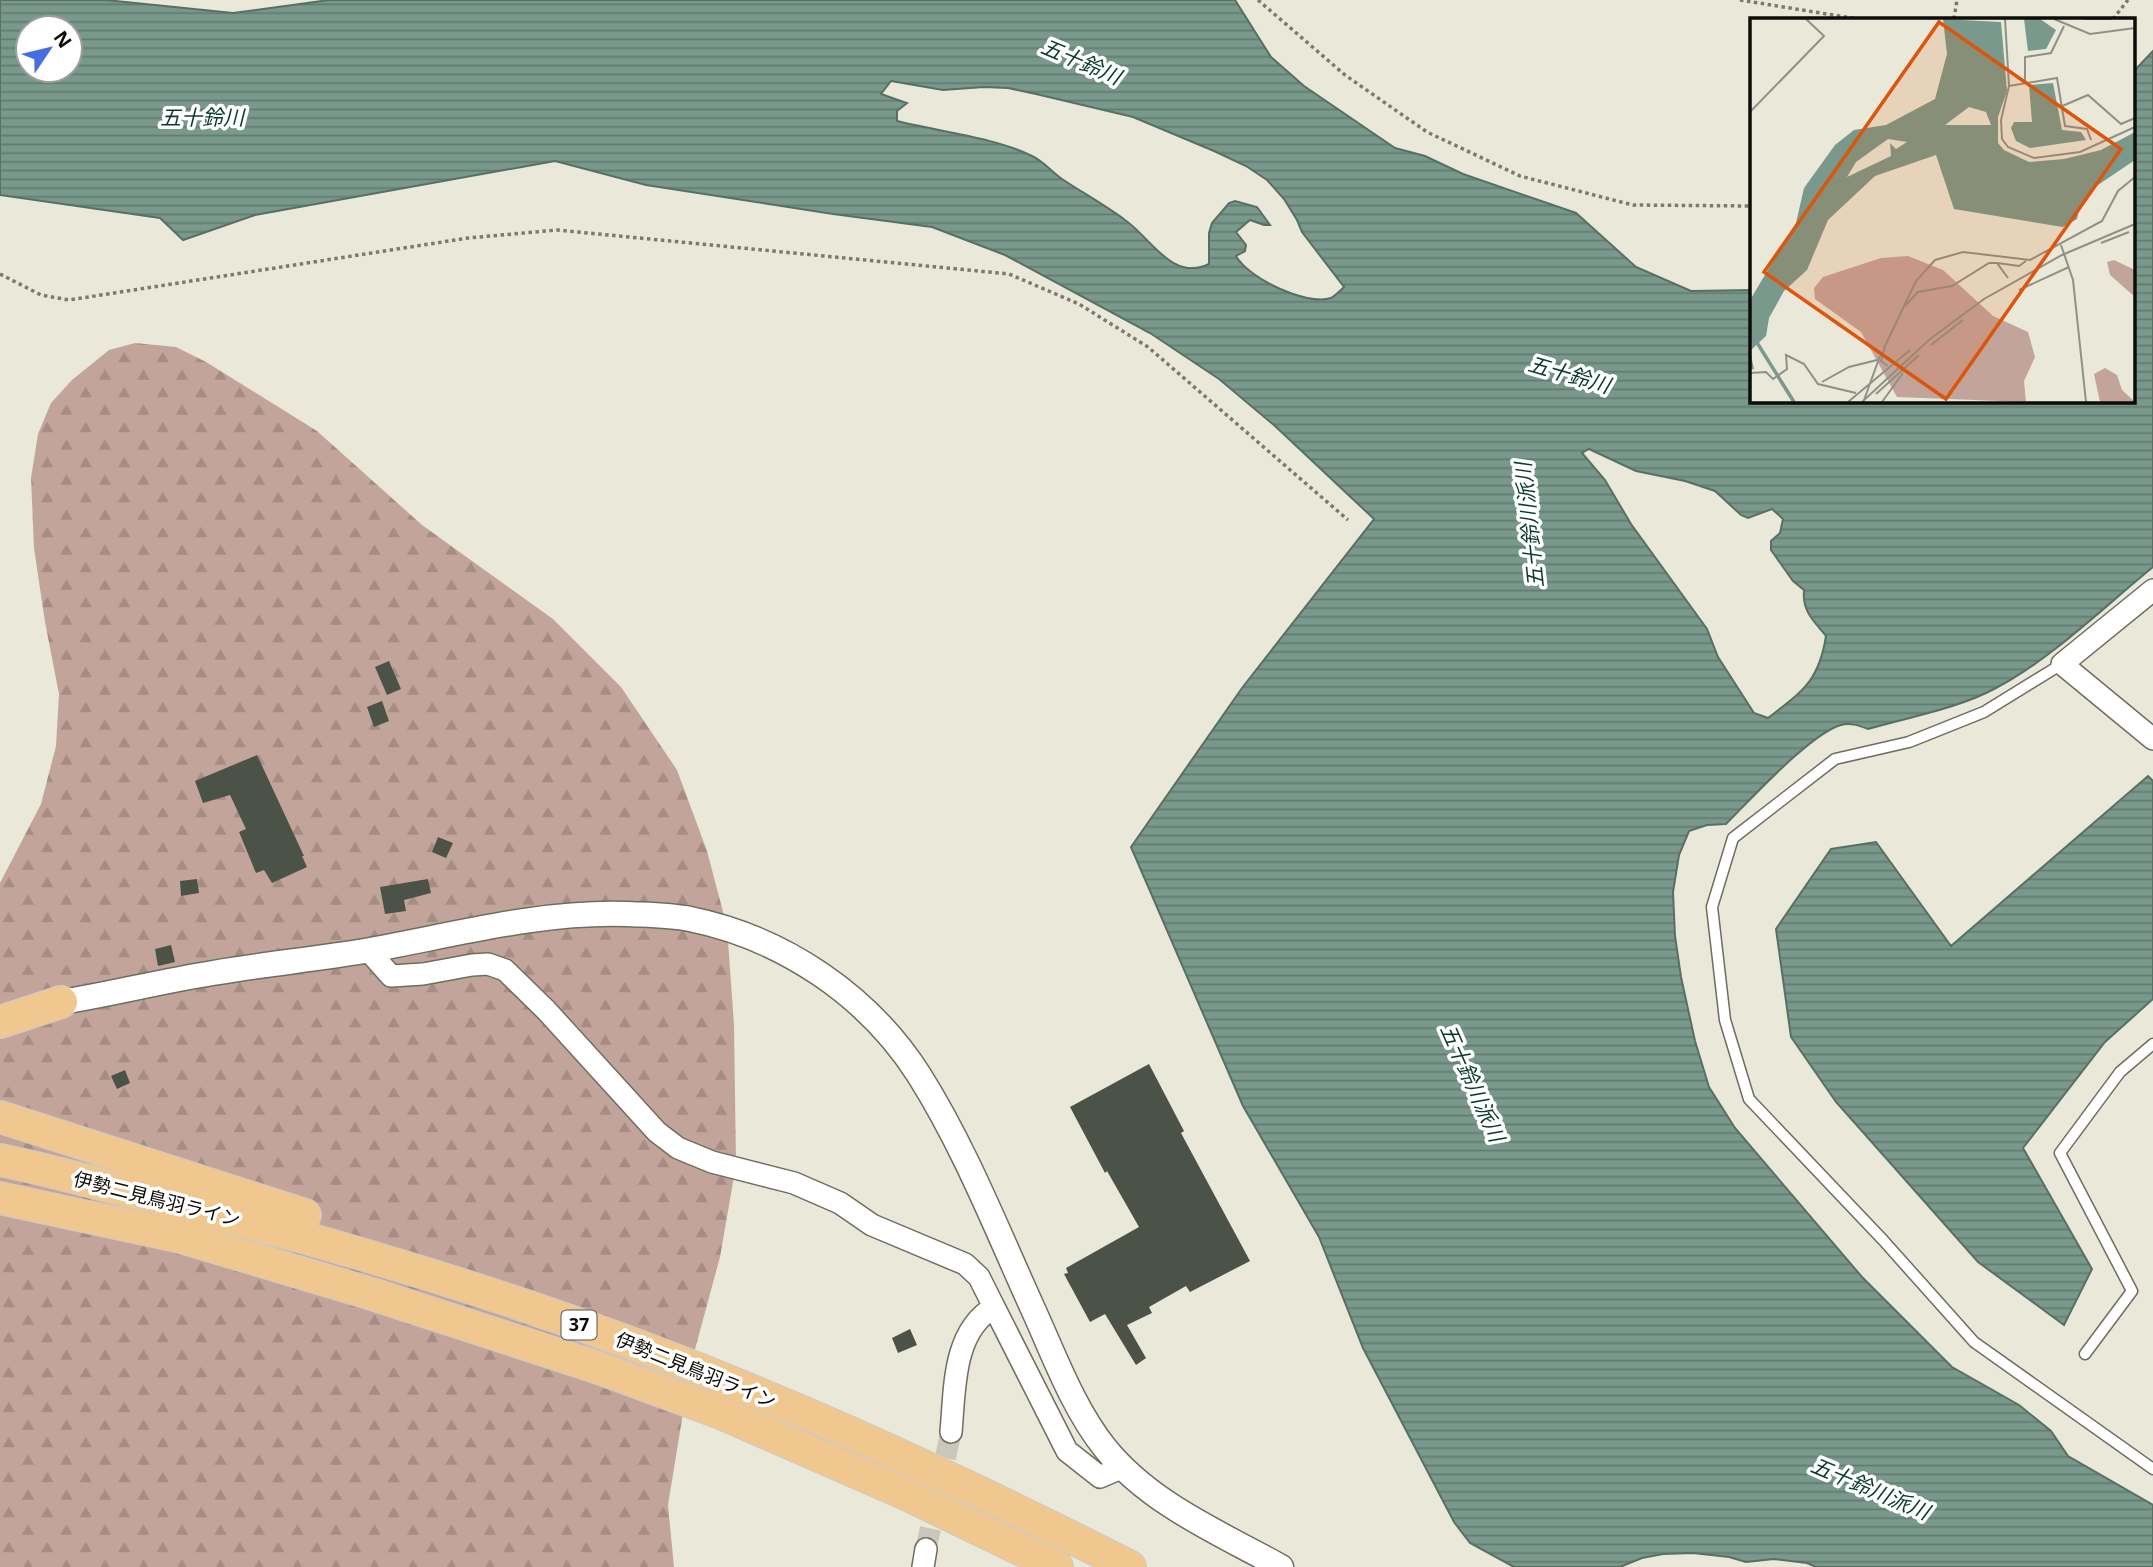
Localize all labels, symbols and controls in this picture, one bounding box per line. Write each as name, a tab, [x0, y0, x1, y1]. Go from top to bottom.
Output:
north arrow	[14, 14, 84, 84]
inset map	[1750, 18, 2136, 402]
text: N	[48, 25, 78, 53]
water label: 五十鈴川	[1037, 32, 1127, 91]
water label: 五十鈴川	[160, 103, 246, 131]
water label: 五十鈴川	[1525, 349, 1615, 400]
water label: 五十鈴川派川	[1508, 459, 1550, 589]
water label: 五十鈴川派川	[1434, 1019, 1512, 1148]
street label: 伊勢二見鳥羽ライン	[71, 1166, 243, 1232]
road number: 37	[562, 1310, 596, 1340]
street label: 伊勢二見鳥羽ライン	[612, 1326, 780, 1414]
water label: 五十鈴川派川	[1807, 1451, 1936, 1526]

